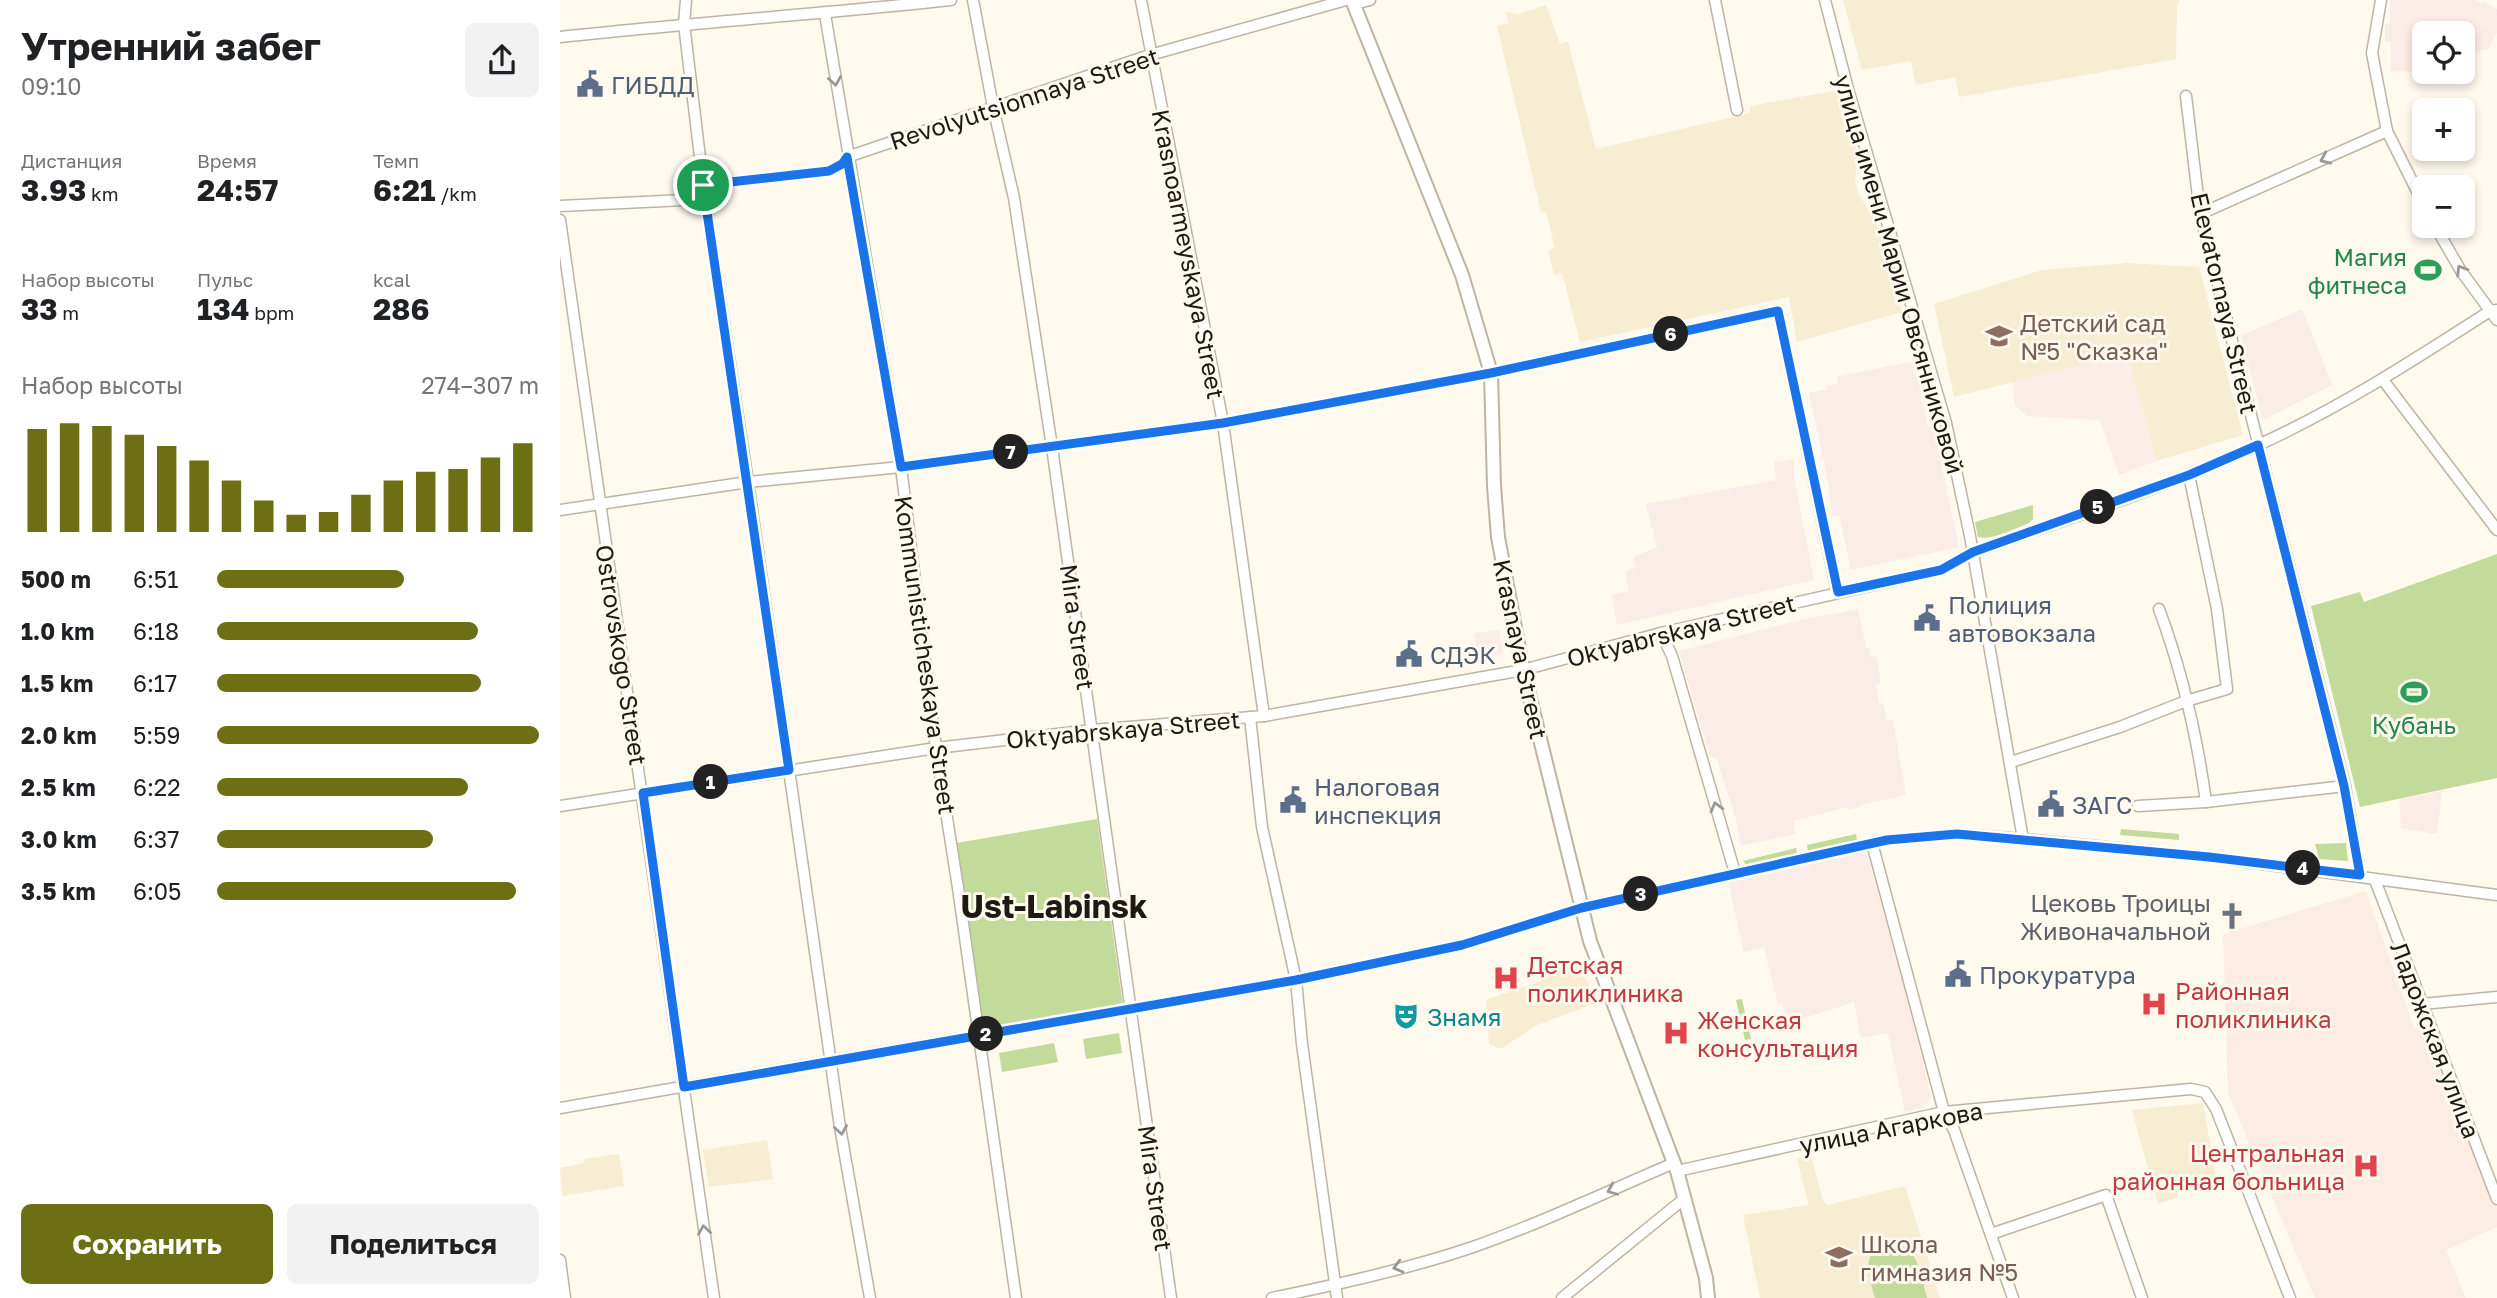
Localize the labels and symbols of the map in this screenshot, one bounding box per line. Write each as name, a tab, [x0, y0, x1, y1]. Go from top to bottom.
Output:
street label: Revolyutsionnaya Street	[886, 41, 1162, 155]
public building icon: ГИБДД	[575, 69, 605, 99]
place label: ГИБДД	[611, 70, 695, 99]
street label: улица имени Марии Овсянниковой	[1829, 71, 1971, 477]
one-way arrow	[827, 76, 842, 87]
street label: Krasnoarmeyskaya Street	[1147, 107, 1231, 401]
one-way arrow	[2320, 151, 2332, 165]
pin	[673, 155, 733, 215]
street label: Elevatornaya Street	[2185, 190, 2265, 416]
place label: Магия фитнеса	[2308, 242, 2407, 299]
sports icon: Магия фитнеса	[2413, 255, 2443, 285]
one-way arrow	[2457, 264, 2470, 277]
place label: Детский сад №5 "Сказка"	[2020, 308, 2168, 365]
pin: 6	[1654, 316, 1688, 352]
school or university icon: Детский сад №5 "Сказка"	[1984, 321, 2014, 351]
pin: 7	[994, 434, 1028, 470]
pin: 5	[2080, 490, 2116, 524]
street label: Kommunisticheskaya Street	[889, 494, 963, 816]
street label: Ostrovskogo Street	[590, 543, 654, 767]
street label: Krasnaya Street	[1488, 556, 1554, 742]
street label: Mira Street	[1055, 562, 1101, 692]
street label: Oktyabrskaya Street	[1564, 588, 1798, 672]
place label: Полиция автовокзала	[1948, 590, 2096, 647]
public building icon: Полиция автовокзала	[1912, 603, 1942, 633]
public building icon: СДЭК	[1394, 639, 1424, 669]
place label: СДЭК	[1430, 640, 1496, 669]
sports icon: Кубань	[2399, 677, 2429, 707]
street label: Oktyabrskaya Street	[1005, 704, 1241, 754]
place label: Кубань	[2372, 710, 2456, 739]
pin: 1	[694, 764, 728, 800]
place label: Налоговая инспекция	[1314, 772, 1442, 829]
public building icon: Налоговая инспекция	[1278, 785, 1308, 815]
public building icon: ЗАГС	[2036, 789, 2066, 819]
place label: ЗАГС	[2072, 790, 2132, 819]
one-way arrow	[1710, 802, 1725, 814]
pin: 4	[2286, 850, 2320, 886]
pin: 3	[1624, 876, 1658, 912]
district label: Ust-Labinsk	[961, 887, 1148, 925]
place label: Цековь Троицы Живоначальной	[2020, 888, 2211, 945]
church icon: Цековь Троицы Живоначальной	[2217, 901, 2247, 931]
street label: Ладожская улица	[2385, 938, 2487, 1142]
place label: Детская поликлиника	[1527, 950, 1684, 1007]
public building icon: Прокуратура	[1943, 959, 1973, 989]
place label: Прокуратура	[1979, 960, 2136, 989]
hospital icon: Детская поликлиника	[1491, 963, 1521, 993]
place label: Районная поликлиника	[2175, 976, 2332, 1033]
hospital icon: Районная поликлиника	[2139, 989, 2169, 1019]
theatre icon: Знамя	[1391, 1001, 1421, 1031]
place label: Знамя	[1427, 1002, 1502, 1031]
place label: Женская консультация	[1697, 1005, 1858, 1062]
pin: 2	[968, 1016, 1004, 1052]
hospital icon: Женская консультация	[1661, 1018, 1691, 1048]
street label: улица Агаркова	[1797, 1095, 1985, 1159]
street label: Mira Street	[1133, 1123, 1179, 1253]
one-way arrow	[833, 1124, 848, 1136]
place label: Центральная районная больница	[2112, 1138, 2345, 1195]
hospital icon: Центральная районная больница	[2351, 1151, 2381, 1181]
one-way arrow	[1606, 1181, 1618, 1195]
one-way arrow	[697, 1225, 712, 1236]
place label: Школа гимназия №5	[1860, 1229, 2018, 1286]
school or university icon: Школа гимназия №5	[1824, 1242, 1854, 1272]
one-way arrow	[1392, 1259, 1404, 1274]

